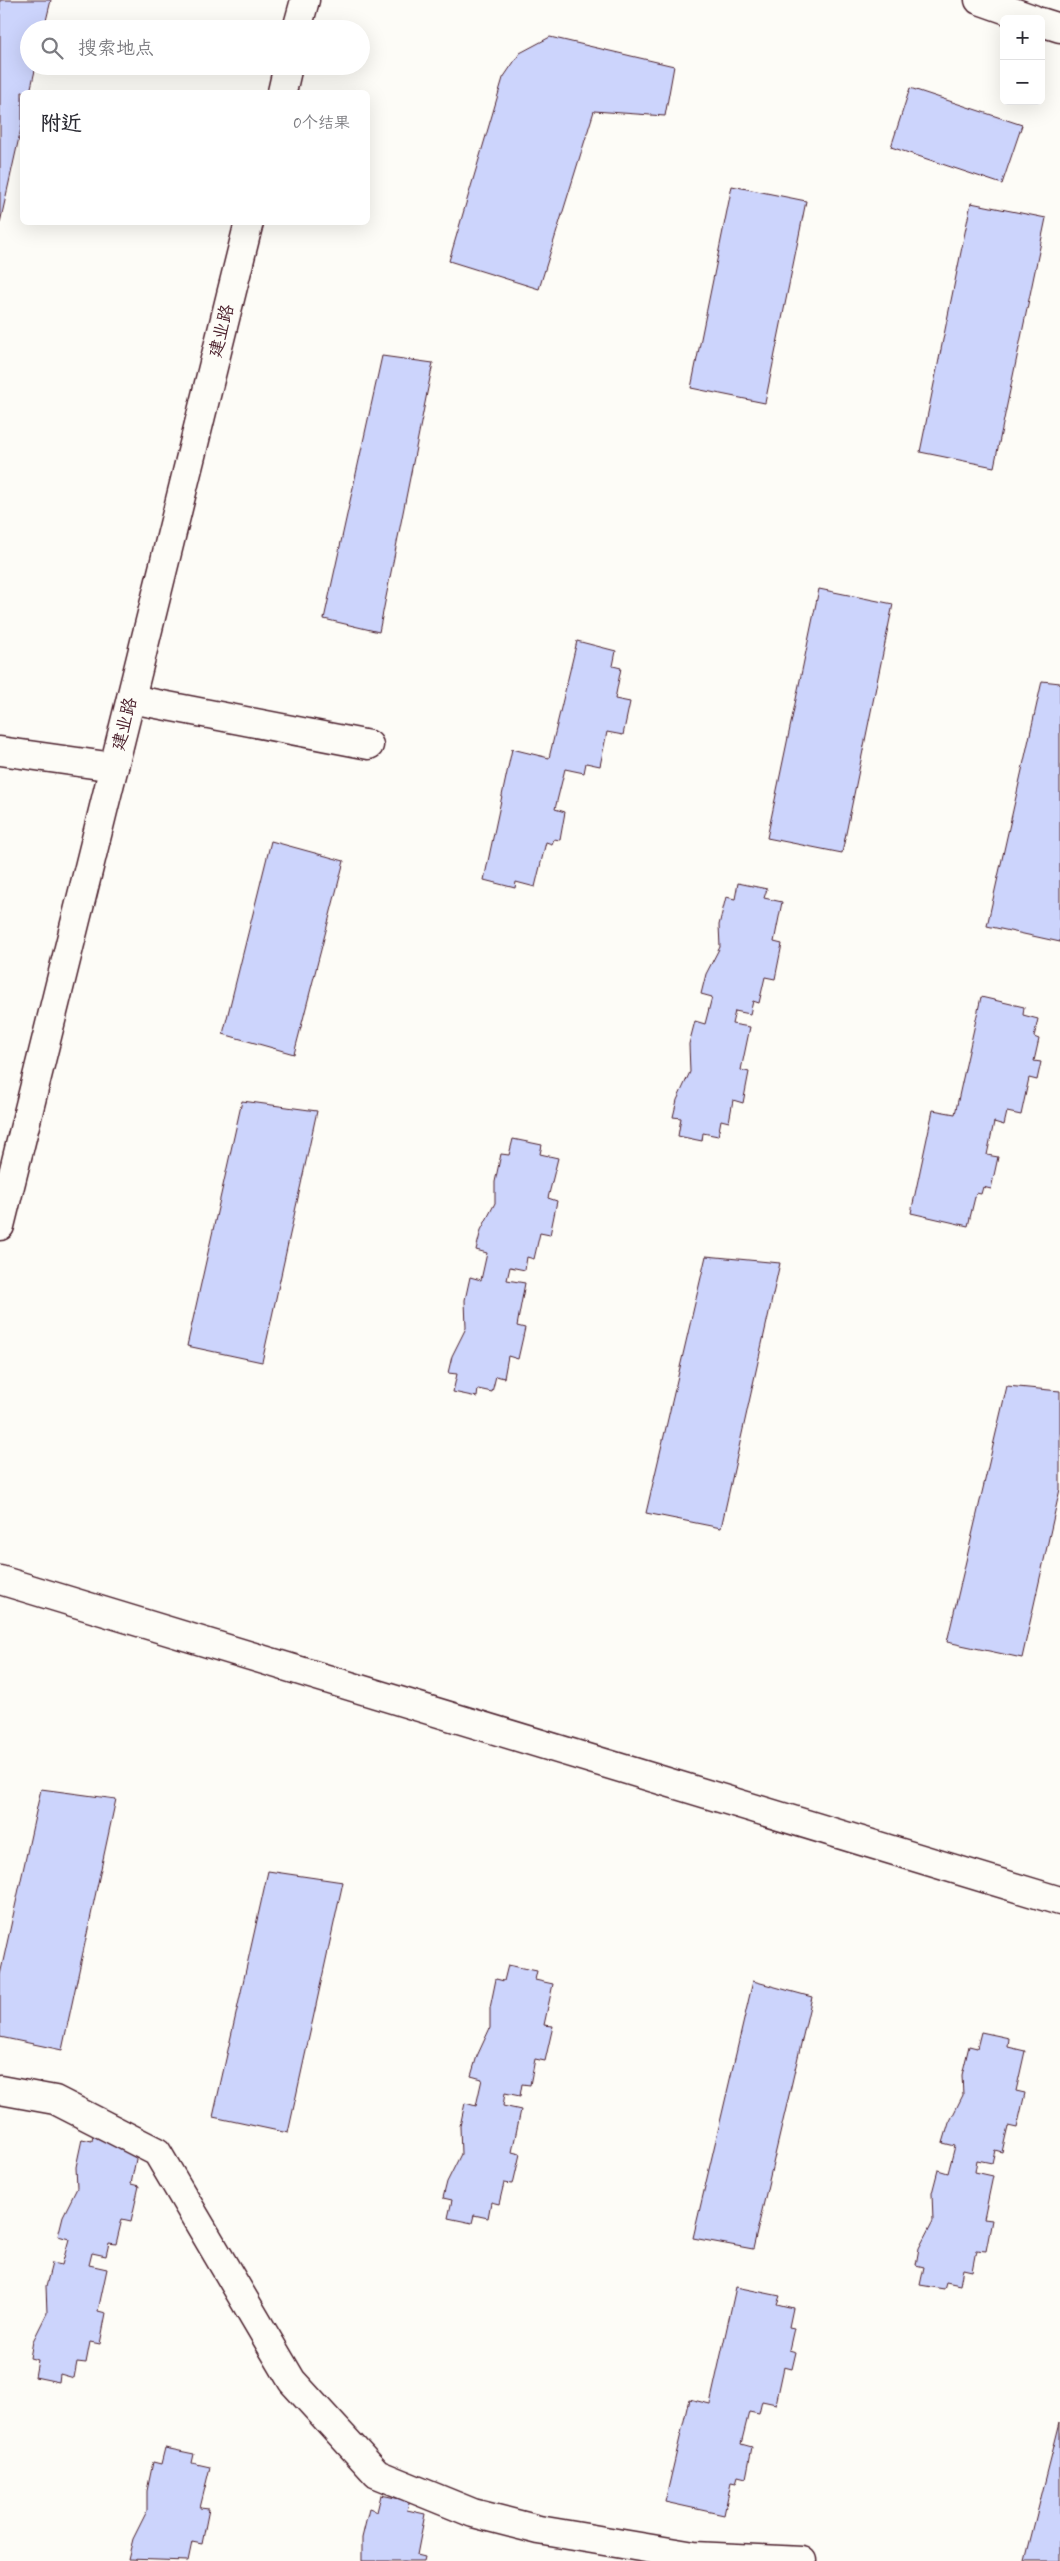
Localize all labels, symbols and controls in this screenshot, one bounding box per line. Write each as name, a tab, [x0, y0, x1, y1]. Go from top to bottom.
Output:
map controls	[1000, 15, 1045, 105]
button: +	[1000, 15, 1045, 60]
search box	[20, 20, 370, 75]
icon: search	[38, 34, 66, 62]
text: 搜索地点	[78, 36, 154, 61]
button: −	[1000, 60, 1045, 105]
text: 附近	[40, 110, 82, 138]
text: 0个结果	[293, 113, 350, 134]
street label: 建业路	[204, 302, 240, 360]
street label: 建业路	[107, 695, 143, 753]

